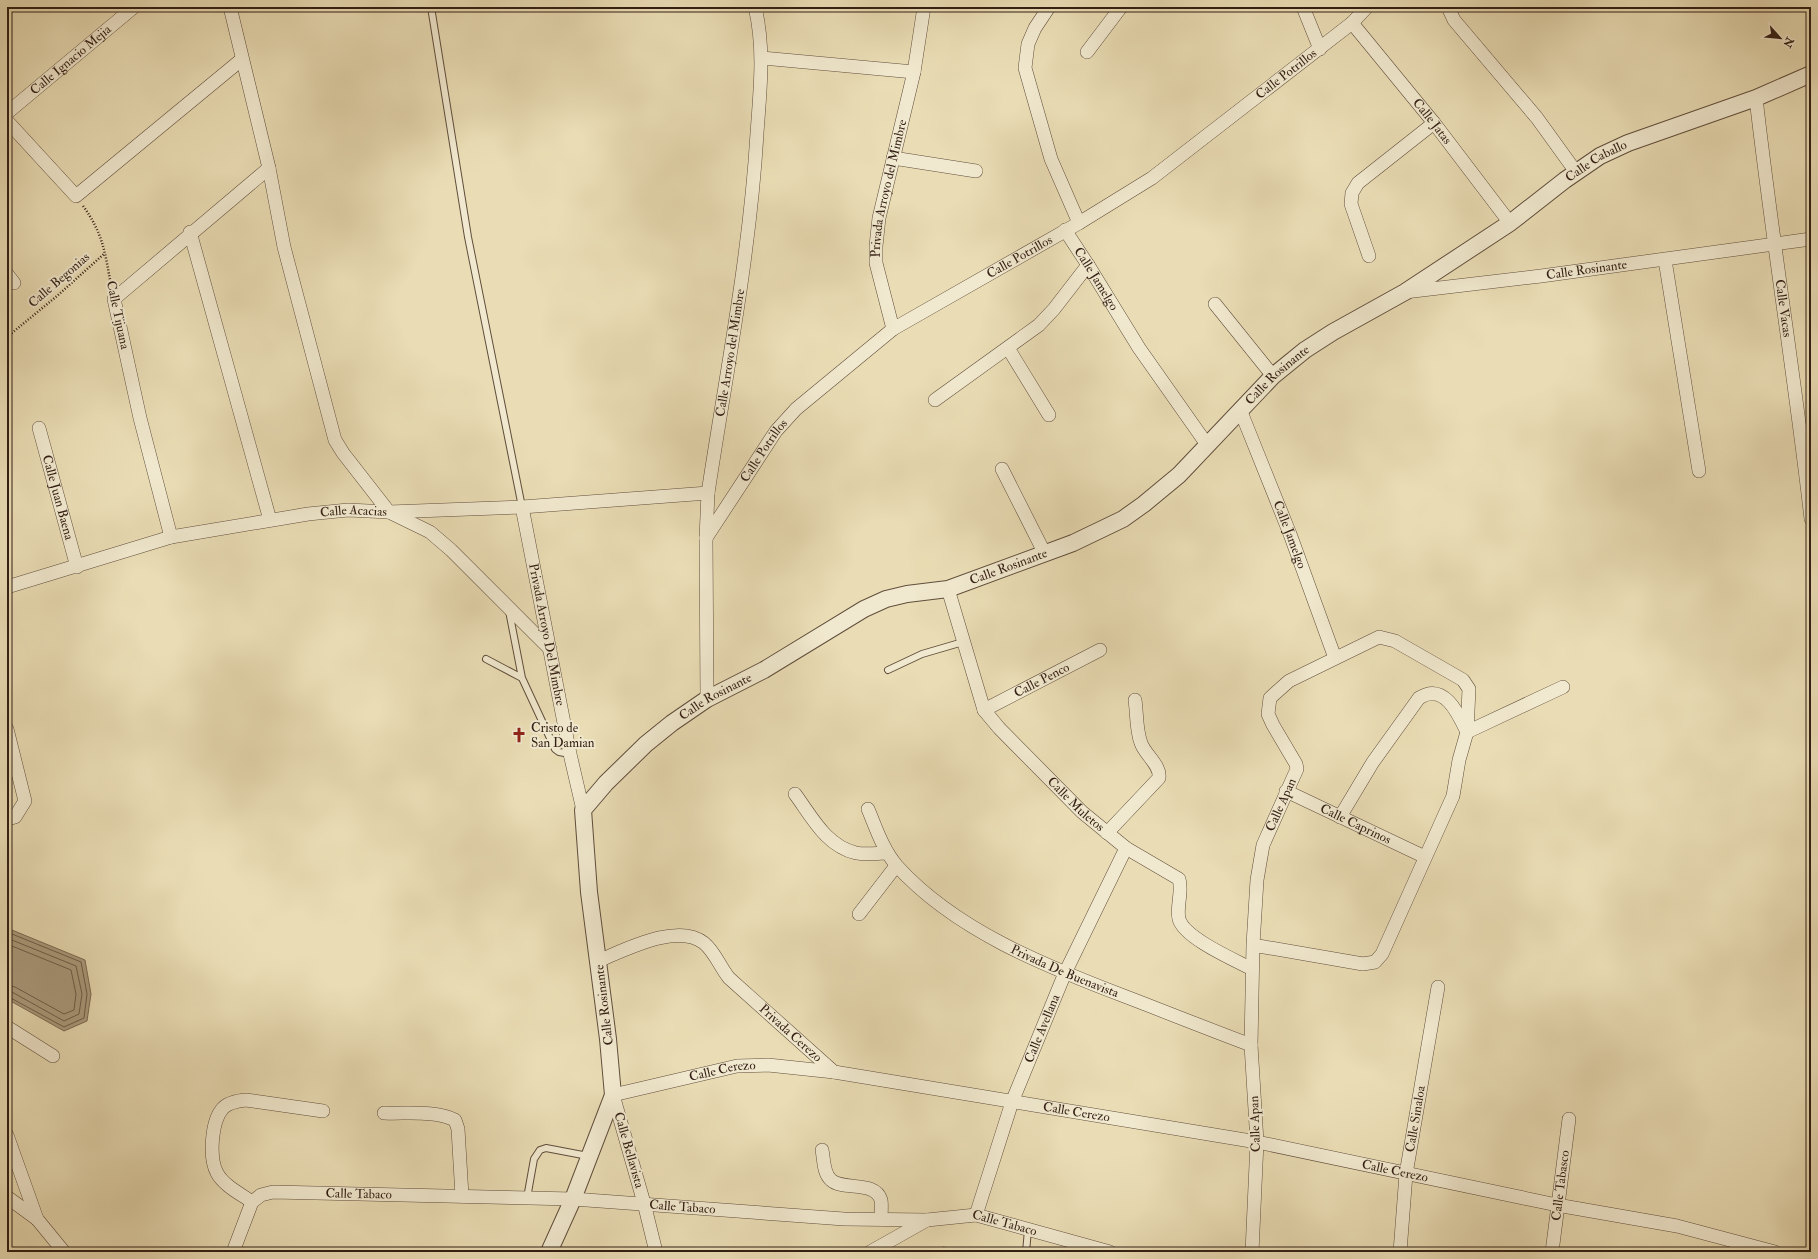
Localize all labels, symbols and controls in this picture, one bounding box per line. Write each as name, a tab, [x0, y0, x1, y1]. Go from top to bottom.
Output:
north arrow	[1760, 18, 1800, 58]
street label: Calle Ignacio Mejia	[27, 21, 115, 98]
text: N	[1780, 34, 1797, 51]
street label: Calle Potrillos	[1252, 45, 1320, 103]
street label: Calle Jatas	[1409, 95, 1456, 148]
street label: Privada Arroyo del Mimbre	[868, 117, 910, 257]
street label: Calle Caballo	[1562, 137, 1629, 185]
street label: Calle Potrillos	[984, 232, 1056, 282]
street label: Calle Jamelgo	[1071, 244, 1122, 313]
street label: Calle Begonias	[25, 249, 93, 311]
street label: Calle Rosinante	[1545, 256, 1629, 283]
street label: Calle Vacas	[1772, 278, 1795, 339]
street label: Calle Tijuana	[103, 279, 133, 351]
street label: Calle Arroyo del Mimbre	[712, 287, 748, 418]
street label: Calle Rosinante	[1242, 341, 1313, 408]
street label: Calle Potrillos	[737, 415, 791, 485]
street label: Calle Juan Baena	[39, 453, 77, 542]
street label: Calle Jamelgo	[1269, 498, 1310, 571]
street label: Calle Acacias	[319, 502, 388, 521]
street label: Calle Rosinante	[967, 545, 1050, 588]
street label: Privada Arroyo Del Mimbre	[525, 562, 569, 708]
street label: Calle Penco	[1011, 659, 1072, 701]
street label: Calle Rosinante	[676, 669, 755, 724]
place label: Cristo de San Damian	[531, 720, 595, 751]
church icon: Cristo de San Damian	[510, 726, 528, 744]
street label: Calle Muletos	[1044, 774, 1108, 835]
street label: Calle Apan	[1262, 775, 1300, 834]
street label: Calle Caprinos	[1317, 800, 1394, 848]
street label: Privada De Buenavista	[1008, 941, 1122, 1001]
street label: Calle Rosinante	[591, 963, 617, 1046]
street label: Calle Avellana	[1021, 991, 1064, 1065]
street label: Privada Cerezo	[756, 1001, 825, 1066]
street label: Calle Cerezo	[688, 1057, 756, 1085]
street label: Calle Sinaloa	[1402, 1084, 1429, 1154]
street label: Calle Apan	[1246, 1095, 1265, 1152]
street label: Calle Cerezo	[1042, 1099, 1111, 1126]
street label: Calle Bellavista	[610, 1110, 648, 1191]
street label: Calle Tabasco	[1548, 1149, 1573, 1222]
street label: Calle Cerezo	[1360, 1156, 1430, 1186]
street label: Calle Tabaco	[325, 1185, 392, 1203]
street label: Calle Tabaco	[649, 1197, 716, 1217]
street label: Calle Tabaco	[970, 1206, 1039, 1239]

